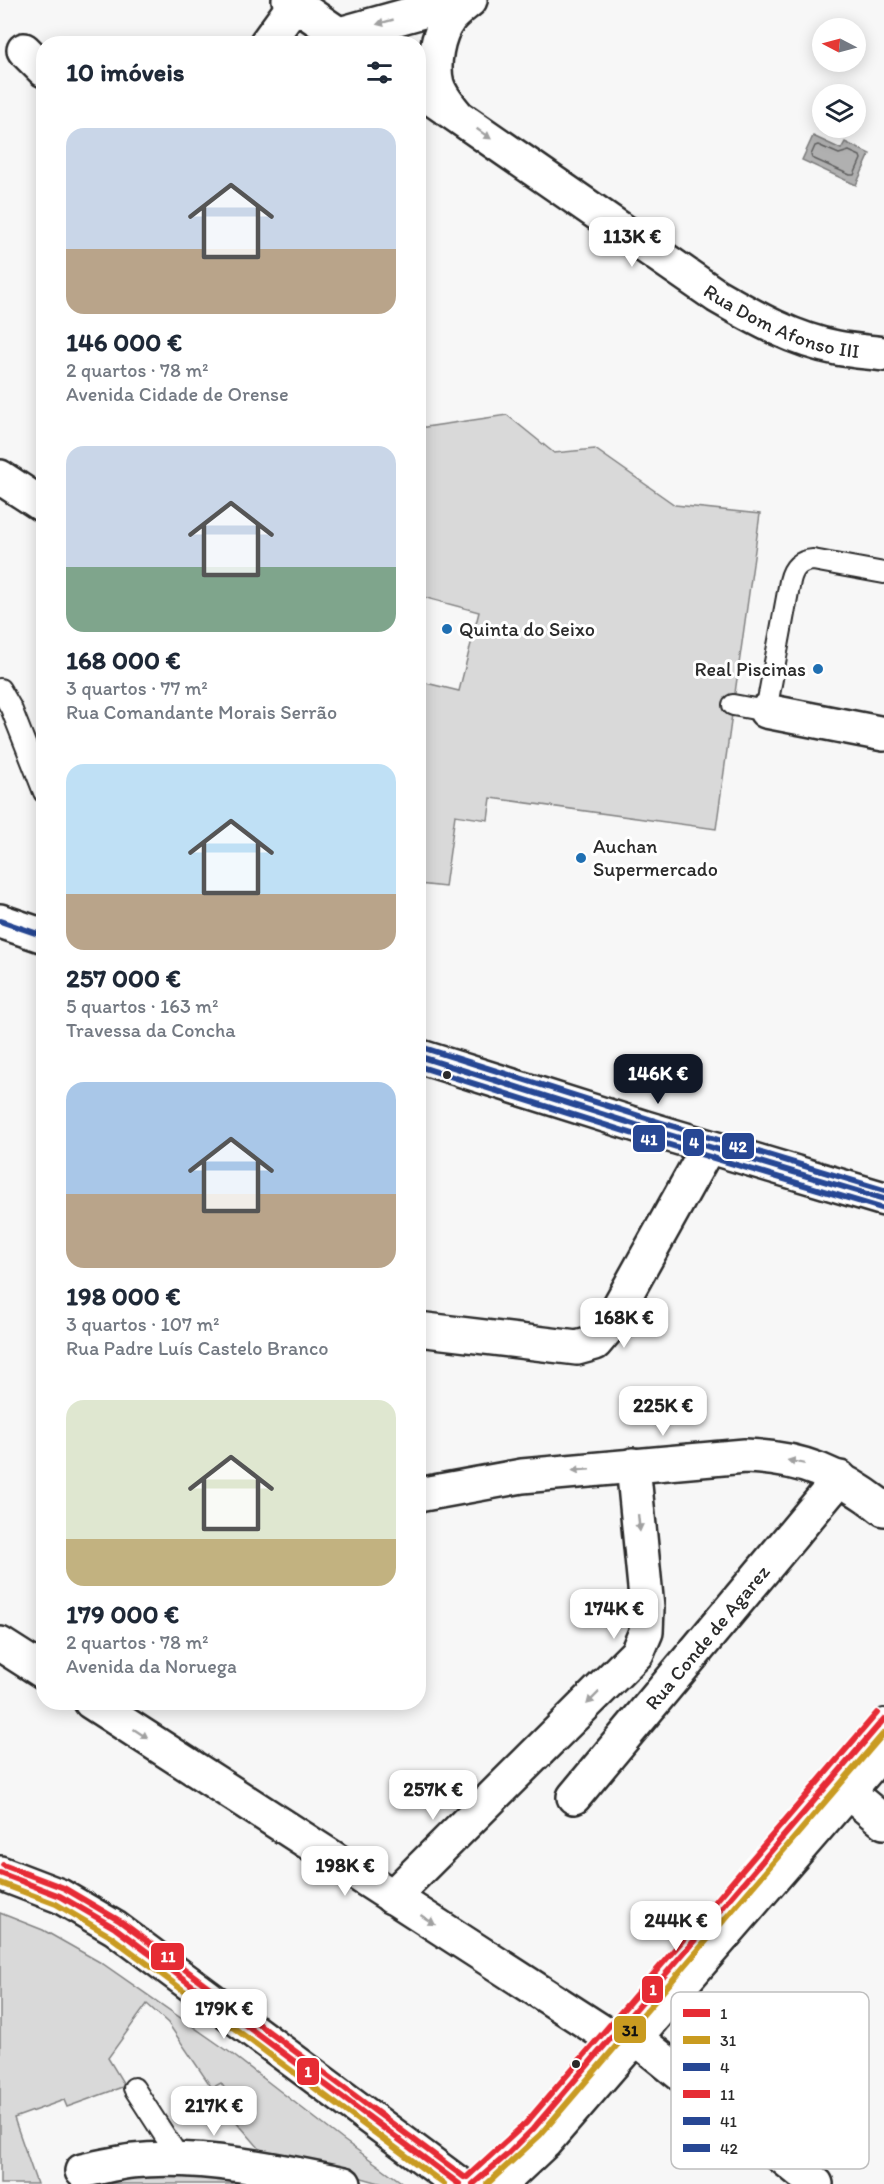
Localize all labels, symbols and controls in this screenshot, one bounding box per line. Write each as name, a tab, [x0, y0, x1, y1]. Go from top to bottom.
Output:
one-way arrow	[376, 17, 394, 27]
north arrow	[812, 18, 866, 72]
map controls	[812, 18, 866, 138]
text: 10 imóveis	[66, 56, 184, 88]
icon: filters	[363, 56, 396, 89]
button: layers	[812, 84, 866, 138]
one-way arrow	[475, 128, 491, 140]
icon: home	[177, 167, 285, 275]
pin: 113K €	[583, 217, 681, 268]
text: 113K €	[603, 224, 661, 248]
street label: Rua Dom Afonso III	[699, 279, 861, 363]
text: 146 000 €	[66, 326, 182, 358]
text: 2 quartos · 78 m²	[66, 358, 209, 382]
text: Avenida Cidade de Orense	[66, 382, 289, 406]
icon: home	[177, 485, 285, 593]
place label: Quinta do Seixo	[459, 617, 595, 641]
marker: Quinta do Seixo	[440, 622, 454, 636]
text: 168 000 €	[66, 644, 181, 676]
place label: Real Piscinas	[695, 657, 806, 681]
marker: Real Piscinas	[811, 662, 825, 676]
text: 3 quartos · 77 m²	[66, 676, 208, 700]
text: Rua Comandante Morais Serrão	[66, 700, 337, 724]
icon: home	[177, 803, 285, 911]
place label: Auchan Supermercado	[593, 834, 718, 881]
marker: Auchan Supermercado	[574, 851, 588, 865]
text: 257 000 €	[66, 962, 181, 994]
text: 5 quartos · 163 m²	[66, 994, 218, 1018]
text: Travessa da Concha	[66, 1018, 236, 1042]
pin: 146K €	[609, 1054, 707, 1105]
text: 146K €	[628, 1061, 688, 1085]
unlabelled marker	[441, 1069, 453, 1081]
icon: home	[177, 1121, 285, 1229]
line badge: 41	[632, 1124, 666, 1153]
line badge: 4	[682, 1128, 705, 1157]
text: 41	[640, 1130, 658, 1149]
line badge: 42	[721, 1132, 755, 1160]
text: 4	[689, 1133, 699, 1152]
text: 42	[729, 1137, 748, 1156]
text: 198 000 €	[66, 1280, 181, 1312]
pin: 168K €	[575, 1298, 673, 1349]
text: 168K €	[594, 1305, 654, 1329]
text: 3 quartos · 107 m²	[66, 1312, 220, 1336]
text: Rua Padre Luís Castelo Branco	[66, 1336, 329, 1360]
pin: 225K €	[614, 1386, 712, 1437]
text: 225K €	[633, 1393, 693, 1417]
icon: home	[177, 1439, 285, 1547]
one-way arrow	[787, 1457, 806, 1467]
one-way arrow	[572, 1465, 591, 1475]
one-way arrow	[634, 1514, 644, 1533]
street label: Rua Conde de Agarez	[640, 1559, 775, 1715]
pin: 174K €	[565, 1589, 663, 1640]
text: 174K €	[584, 1596, 644, 1620]
text: 179 000 €	[66, 1598, 179, 1630]
text: 2 quartos · 78 m²	[66, 1630, 209, 1654]
text: Avenida da Noruega	[66, 1654, 237, 1678]
one-way arrow	[586, 1691, 600, 1705]
one-way arrow	[132, 1729, 149, 1740]
pin: 257K €	[384, 1770, 482, 1821]
text: 257K €	[403, 1777, 463, 1801]
pin: 198K €	[296, 1846, 394, 1897]
text: 198K €	[315, 1853, 375, 1877]
pin: 244K €	[627, 1901, 725, 1952]
text: 244K €	[644, 1908, 708, 1932]
one-way arrow	[420, 1914, 436, 1925]
line badge: 11	[150, 1942, 185, 1971]
text: 11	[161, 1947, 176, 1966]
line badge: 1	[641, 1975, 664, 2004]
text: 1	[649, 1980, 657, 1999]
pin: 179K €	[175, 1989, 273, 2040]
legend	[671, 1992, 869, 2169]
text: 179K €	[195, 1996, 253, 2020]
text: 1	[720, 2004, 728, 2023]
line badge: 31	[613, 2015, 647, 2044]
text: 31	[622, 2021, 639, 2040]
text: 31	[720, 2031, 737, 2050]
line badge: 1	[296, 2057, 320, 2086]
unlabelled marker	[570, 2058, 582, 2070]
text: 4	[720, 2058, 730, 2077]
text: 1	[304, 2062, 312, 2081]
text: 11	[720, 2085, 735, 2104]
pin: 217K €	[165, 2086, 263, 2137]
text: 217K €	[185, 2093, 243, 2117]
text: 41	[720, 2112, 738, 2131]
text: 42	[720, 2139, 739, 2158]

